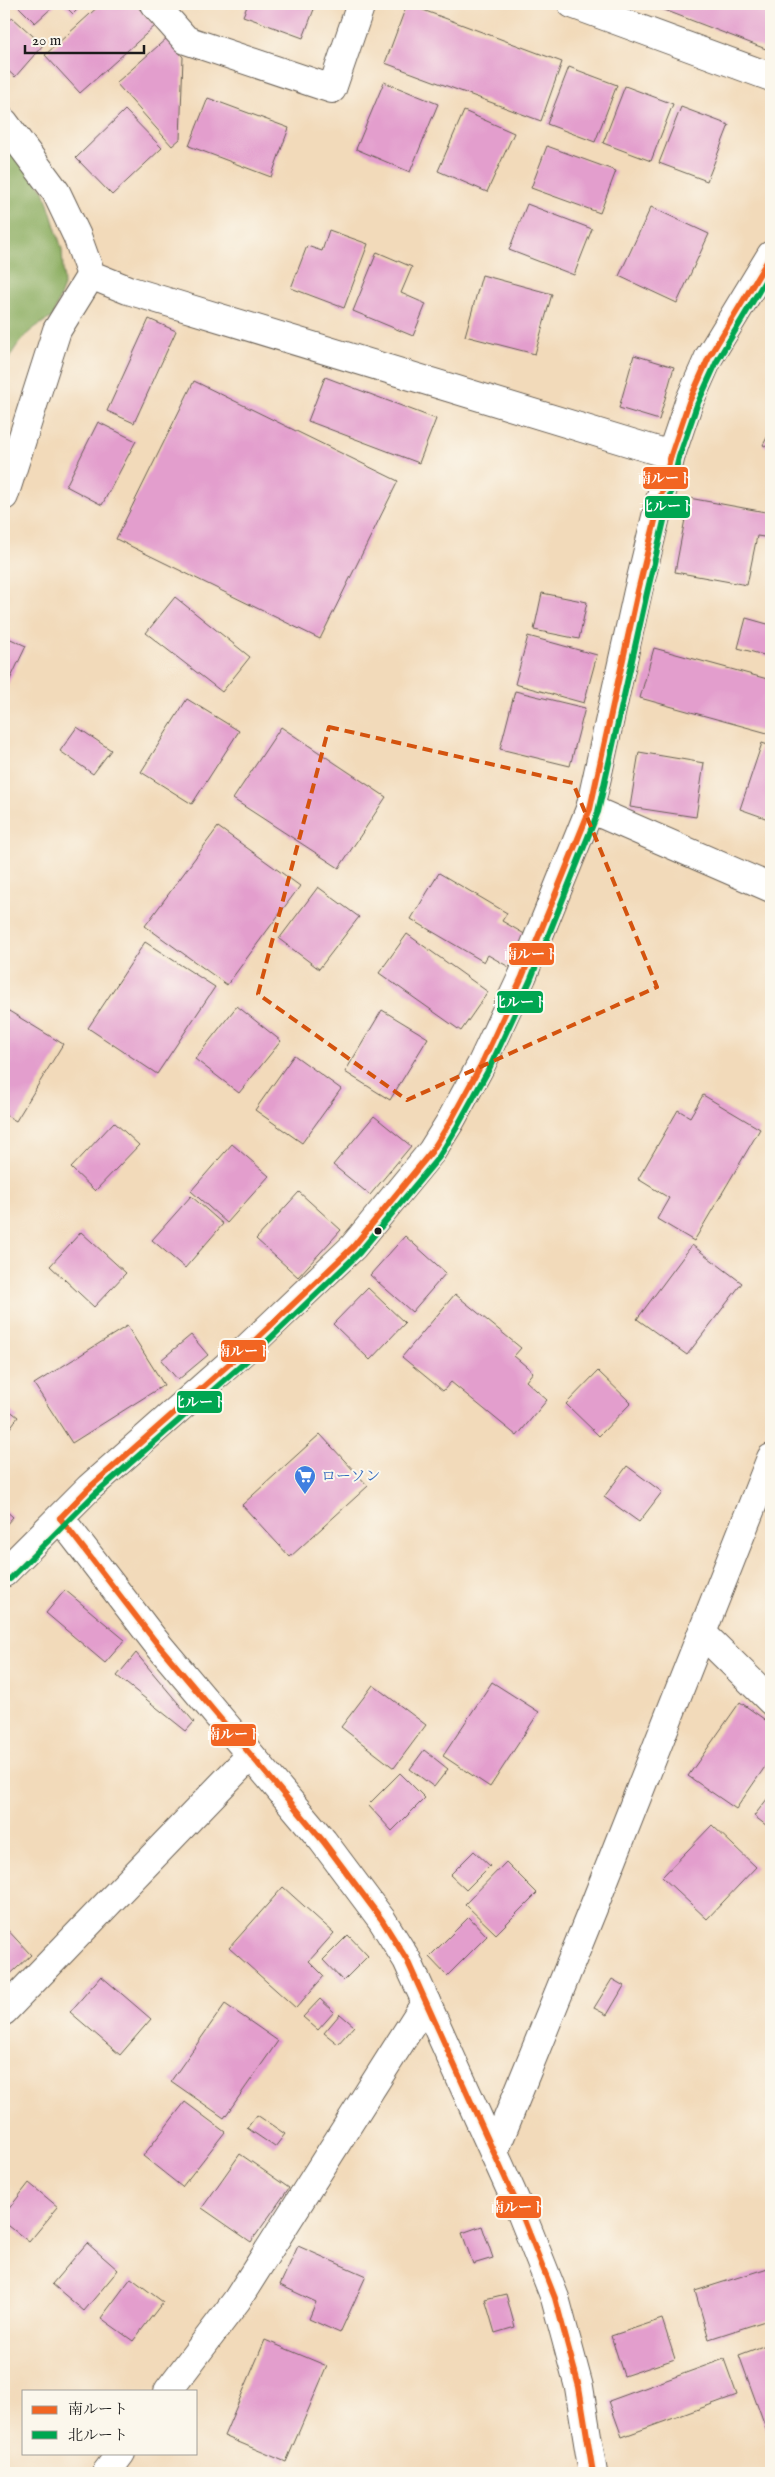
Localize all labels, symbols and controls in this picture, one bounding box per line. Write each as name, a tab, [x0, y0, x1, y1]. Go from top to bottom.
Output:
scale bar	[25, 22, 144, 54]
text: 20 m	[32, 31, 62, 50]
line badge: 南ルート	[642, 466, 689, 490]
text: 南ルート	[637, 470, 693, 488]
line badge: 北ルート	[644, 495, 691, 519]
text: 北ルート	[639, 498, 695, 516]
line badge: 南ルート	[508, 942, 555, 966]
text: 南ルート	[503, 946, 559, 964]
line badge: 北ルート	[496, 990, 544, 1014]
text: 北ルート	[492, 994, 548, 1012]
unlabelled marker	[373, 1226, 383, 1236]
line badge: 南ルート	[220, 1339, 267, 1363]
text: 南ルート	[216, 1343, 272, 1361]
line badge: 北ルート	[176, 1390, 223, 1414]
text: 北ルート	[171, 1394, 227, 1412]
supermarket icon: ローソン	[293, 1464, 317, 1495]
place label: ローソン	[321, 1467, 380, 1486]
line badge: 南ルート	[210, 1723, 257, 1747]
text: 南ルート	[206, 1726, 262, 1744]
line badge: 南ルート	[495, 2195, 542, 2219]
text: 南ルート	[490, 2199, 546, 2217]
legend	[22, 2390, 198, 2454]
text: 南ルート	[68, 2400, 128, 2419]
text: 北ルート	[68, 2426, 128, 2445]

